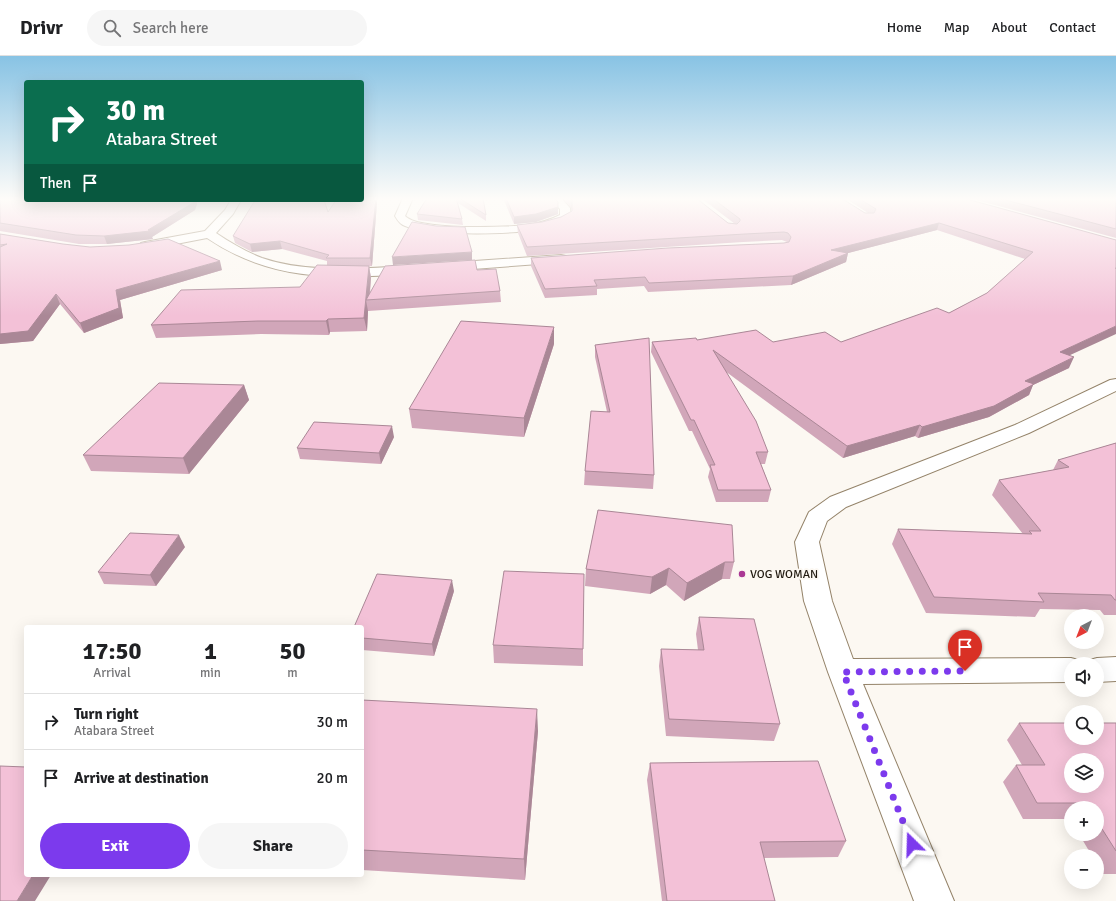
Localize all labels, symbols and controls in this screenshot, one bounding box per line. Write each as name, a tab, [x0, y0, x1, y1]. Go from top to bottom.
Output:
search box	[87, 10, 367, 46]
text: Drivr	[20, 16, 63, 40]
icon: search	[101, 17, 123, 39]
text: Search here	[133, 19, 208, 37]
text: Home	[887, 19, 922, 36]
text: Map	[944, 19, 969, 36]
text: About	[991, 19, 1027, 36]
text: Contact	[1049, 19, 1096, 36]
text: 30 m	[106, 94, 165, 128]
icon: right	[40, 96, 92, 148]
text: Atabara Street	[106, 128, 217, 150]
icon: arrive	[79, 172, 101, 194]
text: Then	[40, 174, 71, 192]
place label: VOG WOMAN	[750, 567, 818, 582]
marker: VOG WOMAN	[737, 569, 747, 579]
north arrow	[1064, 609, 1104, 649]
map controls	[1064, 609, 1104, 889]
pin	[948, 630, 982, 671]
text: 17:50	[83, 636, 141, 666]
text: 1	[204, 636, 217, 666]
text: 50	[280, 636, 305, 666]
icon: arrive	[954, 636, 976, 658]
button: sound	[1064, 657, 1104, 697]
text: Arrival	[93, 665, 131, 681]
text: min	[200, 665, 221, 681]
text: m	[287, 665, 298, 681]
text: Turn right	[74, 705, 139, 723]
button: search	[1064, 705, 1104, 745]
icon: right	[40, 711, 62, 733]
text: 30 m	[317, 713, 348, 731]
text: Atabara Street	[74, 723, 154, 739]
button: layers	[1064, 753, 1104, 793]
icon: arrive	[40, 767, 62, 789]
text: Arrive at destination	[74, 769, 209, 787]
text: 20 m	[317, 769, 348, 787]
button: +	[1064, 801, 1104, 841]
button: Exit	[40, 823, 190, 869]
button: Share	[198, 823, 348, 869]
position arrow	[891, 823, 933, 865]
button: −	[1064, 849, 1104, 889]

